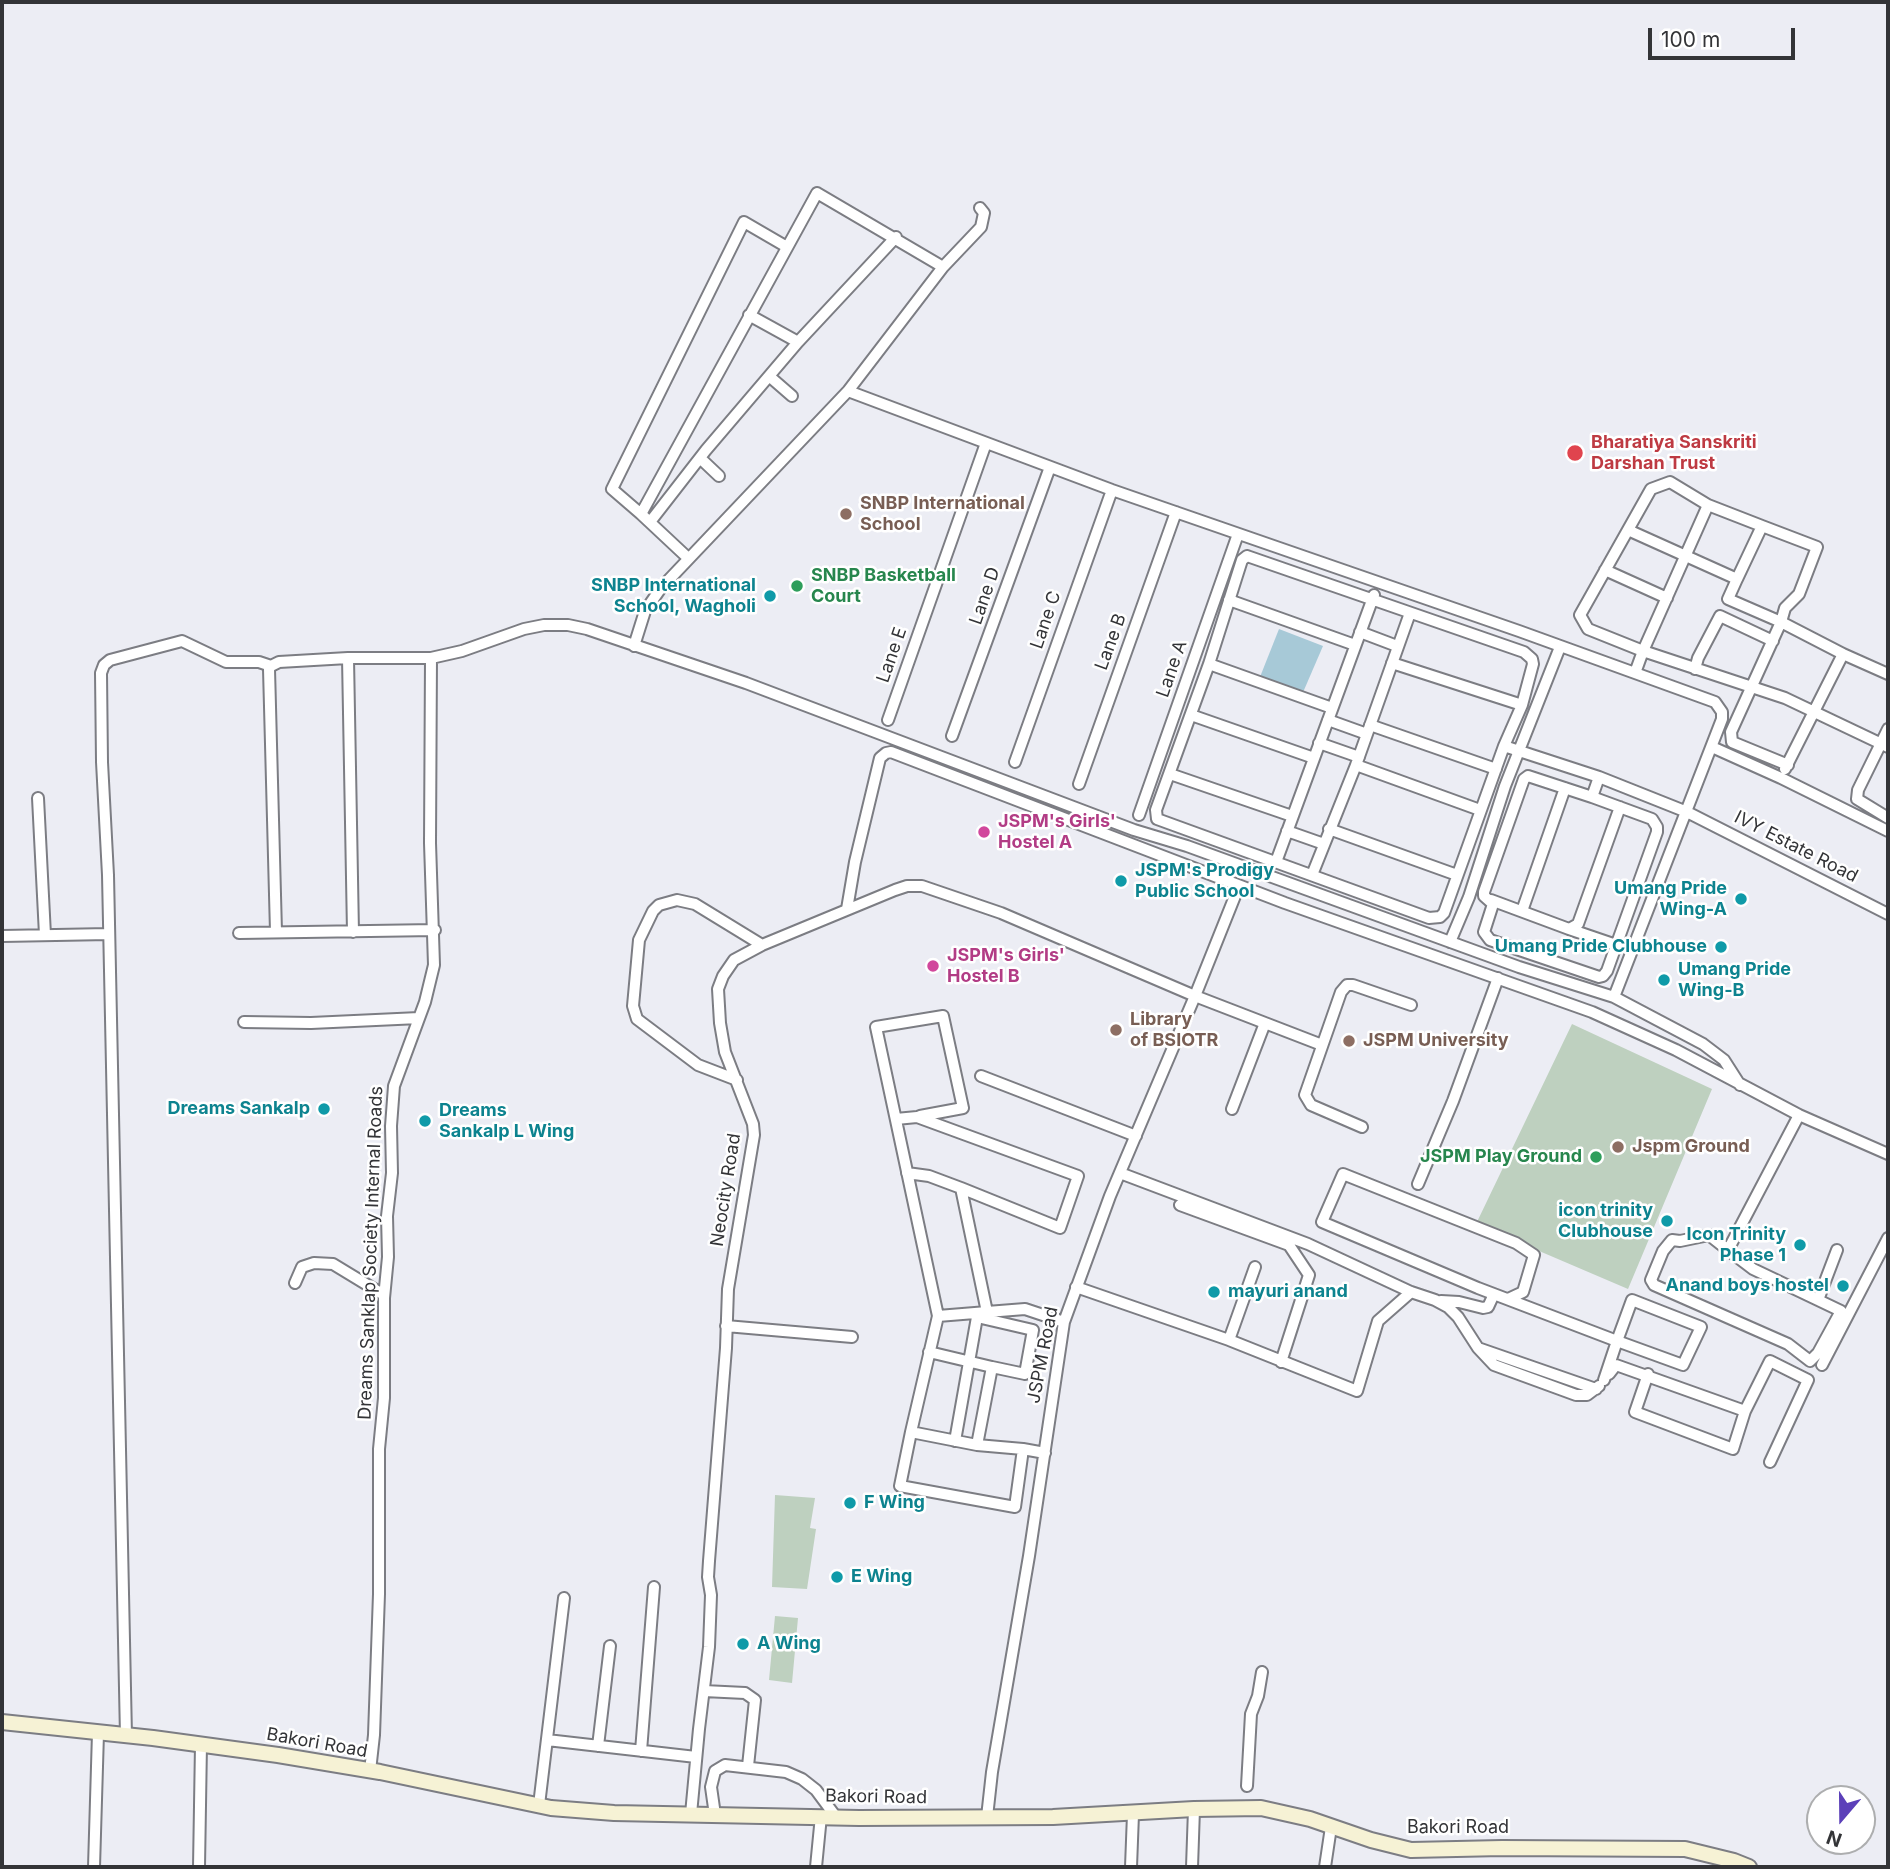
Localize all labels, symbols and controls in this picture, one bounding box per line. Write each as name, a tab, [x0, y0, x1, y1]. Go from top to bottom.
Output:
scale bar	[1652, 14, 1799, 58]
text: 100 m	[1661, 27, 1720, 52]
place label: Bharatiya Sanskriti Darshan Trust	[1591, 432, 1757, 474]
marker: Bharatiya Sanskriti Darshan Trust	[1565, 443, 1585, 463]
place label: SNBP International School	[860, 493, 1025, 536]
marker: SNBP International School	[838, 506, 854, 522]
street label: Lane D	[965, 564, 1005, 628]
place label: SNBP Basketball Court	[811, 565, 956, 608]
place label: SNBP International School, Wagholi	[591, 575, 756, 618]
marker: SNBP Basketball Court	[789, 578, 805, 594]
marker: SNBP International School, Wagholi	[762, 588, 778, 604]
street label: Lane C	[1026, 588, 1066, 652]
street label: Lane B	[1091, 611, 1131, 673]
street label: Lane E	[872, 624, 912, 686]
street label: Lane A	[1152, 638, 1192, 700]
street label: IVY Estate Road	[1731, 807, 1861, 887]
place label: JSPM's Girls' Hostel A	[998, 811, 1116, 854]
marker: JSPM's Girls' Hostel A	[976, 824, 992, 840]
place label: JSPM's Prodigy Public School	[1135, 860, 1274, 903]
marker: JSPM's Prodigy Public School	[1113, 873, 1129, 889]
place label: Umang Pride Wing-A	[1614, 878, 1727, 920]
marker: Umang Pride Wing-A	[1733, 891, 1749, 907]
place label: Umang Pride Clubhouse	[1495, 936, 1707, 958]
marker: Umang Pride Clubhouse	[1713, 939, 1729, 955]
place label: JSPM's Girls' Hostel B	[947, 945, 1065, 988]
marker: JSPM's Girls' Hostel B	[925, 958, 941, 974]
place label: Umang Pride Wing-B	[1678, 959, 1791, 1002]
marker: Umang Pride Wing-B	[1656, 972, 1672, 988]
place label: Library of BSIOTR	[1130, 1009, 1218, 1052]
marker: Library of BSIOTR	[1108, 1022, 1124, 1038]
place label: JSPM University	[1363, 1030, 1509, 1052]
marker: JSPM University	[1341, 1033, 1357, 1049]
street label: Dreams Sanklap Society Internal Roads	[354, 1086, 388, 1420]
place label: Dreams Sankalp	[167, 1098, 310, 1120]
place label: Dreams Sankalp L Wing	[439, 1100, 574, 1142]
marker: Dreams Sankalp	[316, 1101, 332, 1117]
marker: Dreams Sankalp L Wing	[417, 1113, 433, 1129]
street label: Neocity Road	[706, 1132, 746, 1248]
place label: Jspm Ground	[1632, 1136, 1750, 1158]
marker: Jspm Ground	[1610, 1139, 1626, 1155]
place label: JSPM Play Ground	[1420, 1146, 1582, 1168]
marker: JSPM Play Ground	[1588, 1149, 1604, 1165]
place label: icon trinity Clubhouse	[1558, 1200, 1653, 1242]
marker: icon trinity Clubhouse	[1659, 1213, 1675, 1229]
place label: Icon Trinity Phase 1	[1687, 1224, 1786, 1266]
marker: Icon Trinity Phase 1	[1792, 1237, 1808, 1253]
place label: Anand boys hostel	[1666, 1275, 1829, 1297]
marker: Anand boys hostel	[1835, 1278, 1851, 1294]
place label: mayuri anand	[1228, 1281, 1348, 1303]
marker: mayuri anand	[1206, 1284, 1222, 1300]
street label: JSPM Road	[1023, 1305, 1063, 1405]
place label: F Wing	[864, 1492, 925, 1514]
marker: F Wing	[842, 1495, 858, 1511]
place label: E Wing	[851, 1566, 912, 1588]
marker: E Wing	[829, 1569, 845, 1585]
place label: A Wing	[757, 1633, 821, 1655]
marker: A Wing	[735, 1636, 751, 1652]
street label: Bakori Road	[265, 1724, 369, 1762]
street label: Bakori Road	[825, 1785, 927, 1809]
north arrow	[1806, 1785, 1876, 1855]
street label: Bakori Road	[1407, 1817, 1509, 1839]
text: N	[1824, 1825, 1845, 1852]

